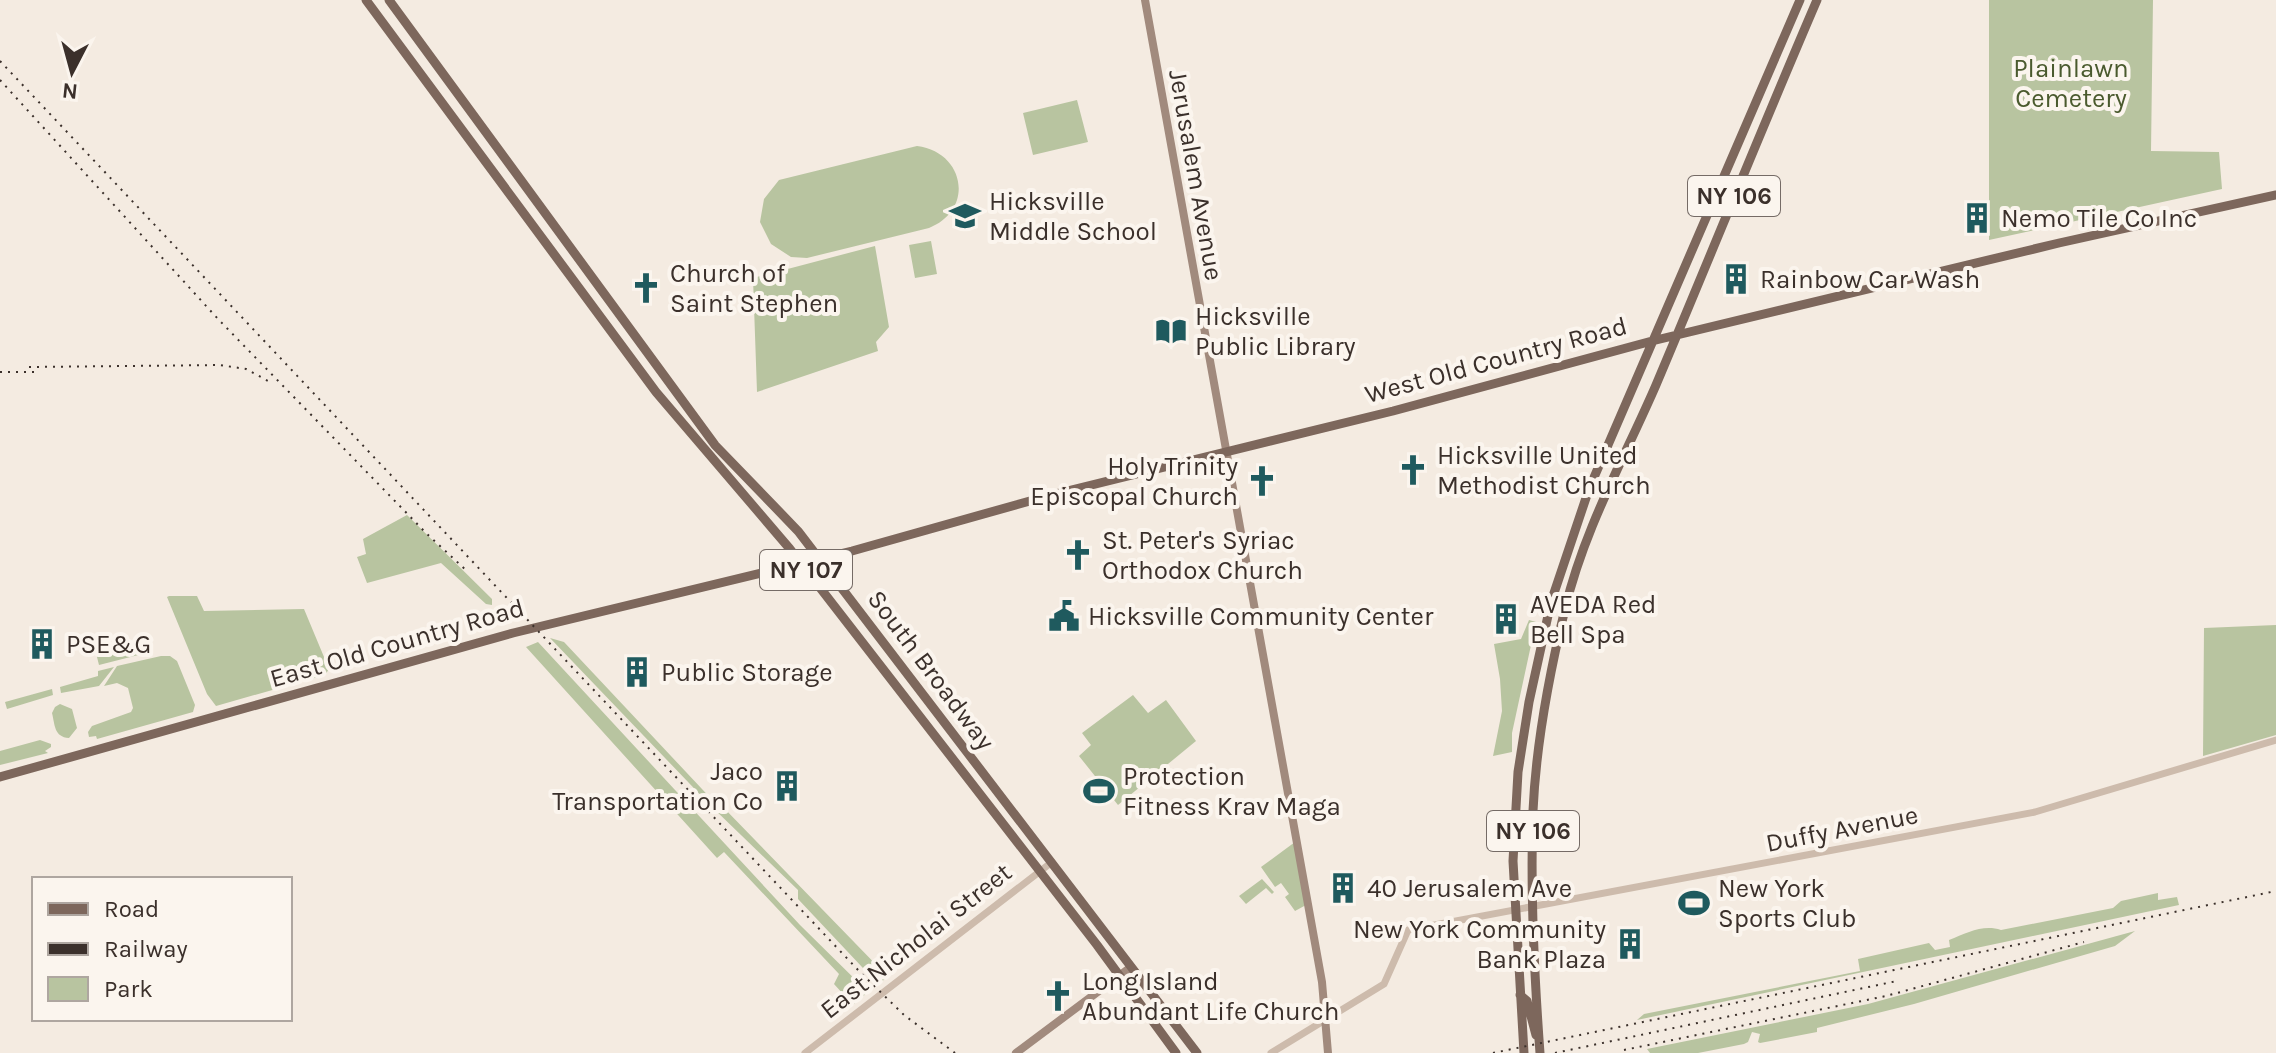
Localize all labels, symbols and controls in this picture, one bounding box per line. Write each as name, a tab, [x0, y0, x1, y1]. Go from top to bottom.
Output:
north arrow	[32, 32, 112, 112]
park label: Plainlawn Cemetery	[2013, 53, 2129, 114]
street label: Jerusalem Avenue	[1162, 67, 1230, 283]
text: N	[61, 77, 79, 105]
road number: NY 106	[1688, 176, 1780, 216]
place label: Hicksville Middle School	[989, 186, 1157, 247]
school or university icon: Hicksville Middle School	[948, 199, 982, 233]
building icon: Nemo Tile Co Inc	[1960, 201, 1994, 235]
place label: Nemo Tile Co Inc	[2001, 203, 2197, 234]
place label: Church of Saint Stephen	[670, 258, 838, 319]
building icon: Rainbow Car Wash	[1719, 262, 1753, 296]
place label: Rainbow Car Wash	[1760, 264, 1980, 295]
church icon: Church of Saint Stephen	[629, 271, 663, 305]
place label: Hicksville Public Library	[1195, 301, 1356, 362]
street label: West Old Country Road	[1362, 310, 1630, 410]
library icon: Hicksville Public Library	[1154, 314, 1188, 348]
place label: Hicksville United Methodist Church	[1437, 440, 1651, 501]
place label: Holy Trinity Episcopal Church	[1030, 451, 1238, 512]
church icon: Hicksville United Methodist Church	[1396, 453, 1430, 487]
church icon: Holy Trinity Episcopal Church	[1245, 464, 1279, 498]
place label: St. Peter's Syriac Orthodox Church	[1102, 525, 1303, 586]
church icon: St. Peter's Syriac Orthodox Church	[1061, 538, 1095, 572]
road number: NY 107	[760, 550, 852, 590]
street label: South Broadway	[861, 584, 1001, 756]
place label: AVEDA Red Bell Spa	[1530, 589, 1656, 650]
street label: East Old Country Road	[266, 592, 528, 694]
public building icon: Hicksville Community Center	[1047, 599, 1081, 633]
place label: Hicksville Community Center	[1088, 601, 1434, 632]
building icon: AVEDA Red Bell Spa	[1489, 602, 1523, 636]
building icon: PSE&G	[25, 627, 59, 661]
place label: PSE&G	[66, 629, 151, 660]
building icon: Public Storage	[620, 655, 654, 689]
place label: Public Storage	[661, 657, 833, 688]
place label: Jaco Transportation Co	[552, 756, 763, 817]
place label: Protection Fitness Krav Maga	[1123, 761, 1341, 822]
building icon: Jaco Transportation Co	[770, 769, 804, 803]
sports icon: Protection Fitness Krav Maga	[1082, 774, 1116, 808]
street label: Duffy Avenue	[1763, 799, 1921, 859]
road number: NY 106	[1487, 811, 1579, 851]
street label: East Nicholai Street	[814, 857, 1018, 1025]
building icon: 40 Jerusalem Ave	[1326, 871, 1360, 905]
place label: 40 Jerusalem Ave	[1367, 873, 1572, 904]
place label: New York Sports Club	[1718, 873, 1857, 934]
legend	[32, 877, 292, 1021]
sports icon: New York Sports Club	[1677, 886, 1711, 920]
text: Road	[104, 895, 159, 923]
place label: New York Community Bank Plaza	[1353, 914, 1606, 975]
building icon: New York Community Bank Plaza	[1613, 927, 1647, 961]
text: Railway	[104, 935, 188, 963]
place label: Long Island Abundant Life Church	[1082, 966, 1339, 1027]
text: Park	[104, 975, 153, 1003]
church icon: Long Island Abundant Life Church	[1041, 979, 1075, 1013]

